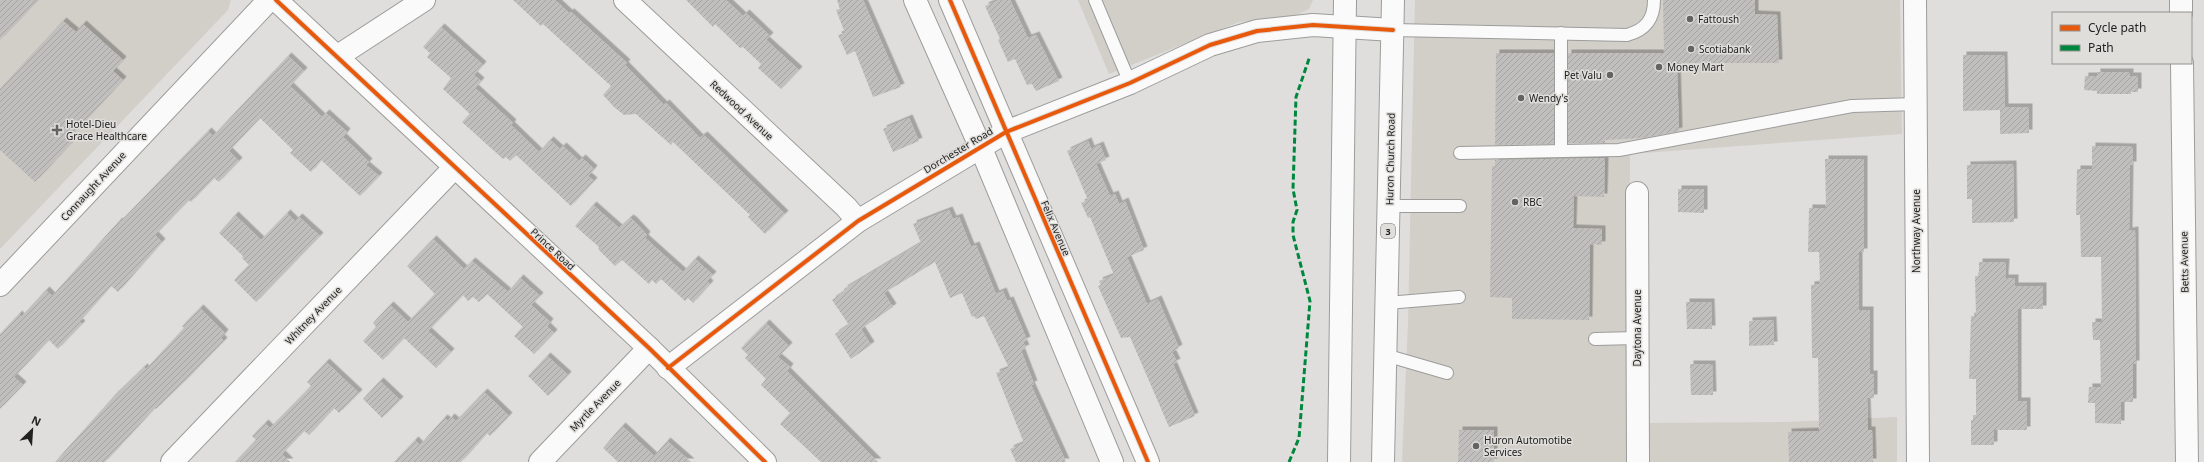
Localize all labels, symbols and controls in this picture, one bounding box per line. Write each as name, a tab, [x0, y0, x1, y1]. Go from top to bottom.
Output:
place label: Fattoush	[1698, 12, 1739, 26]
legend	[2052, 12, 2192, 64]
marker: Fattoush	[1685, 14, 1695, 24]
text: Cycle path	[2088, 19, 2146, 36]
text: Path	[2088, 39, 2114, 56]
place label: Scotiabank	[1699, 42, 1751, 56]
marker: Scotiabank	[1686, 44, 1696, 54]
place label: Money Mart	[1667, 60, 1724, 74]
marker: Money Mart	[1654, 62, 1664, 72]
place label: Pet Valu	[1564, 68, 1602, 82]
marker: Pet Valu	[1605, 70, 1615, 80]
street label: Redwood Avenue	[707, 77, 777, 143]
place label: Wendy's	[1529, 91, 1569, 105]
marker: Wendy's	[1516, 93, 1526, 103]
street label: Huron Church Road	[1382, 113, 1398, 205]
place label: Hotel-Dieu Grace Healthcare	[66, 117, 147, 143]
marker: Hotel-Dieu Grace Healthcare	[51, 124, 63, 136]
street label: Dorchester Road	[921, 124, 995, 176]
street label: Connaught Avenue	[57, 148, 129, 224]
street label: Northway Avenue	[1909, 189, 1923, 273]
place label: RBC	[1523, 195, 1543, 209]
marker: RBC	[1510, 197, 1520, 207]
street label: Felix Avenue	[1038, 198, 1074, 258]
road number: 3	[1381, 224, 1395, 238]
street label: Prince Road	[528, 225, 578, 273]
street label: Betts Avenue	[2176, 231, 2192, 293]
street label: Whitney Avenue	[282, 283, 345, 347]
street label: Daytona Avenue	[1630, 289, 1644, 367]
street label: Myrtle Avenue	[566, 375, 624, 434]
north arrow	[12, 410, 52, 450]
text: N	[29, 412, 44, 429]
place label: Huron Automotibe Services	[1484, 433, 1572, 459]
marker: Huron Automotibe Services	[1471, 441, 1481, 451]

